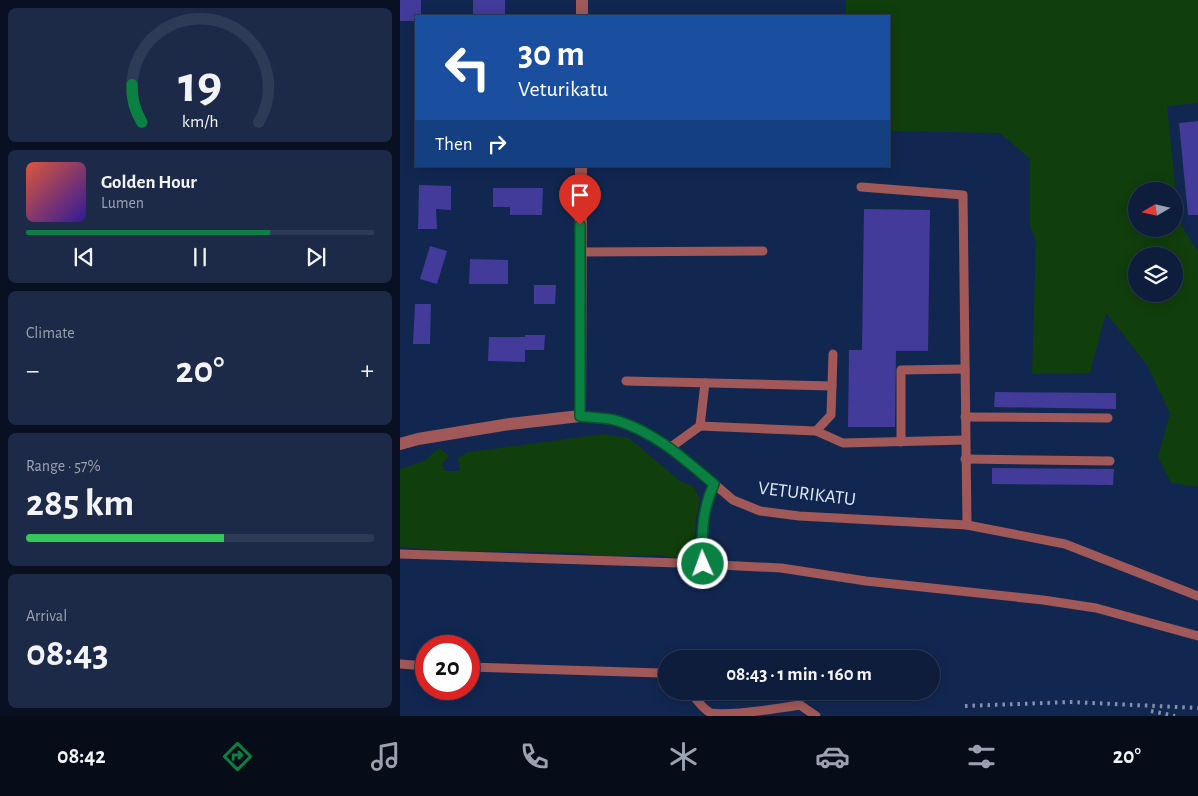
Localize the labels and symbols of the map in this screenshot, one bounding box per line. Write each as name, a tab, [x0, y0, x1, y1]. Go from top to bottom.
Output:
pin	[559, 174, 601, 225]
north arrow	[1128, 182, 1182, 238]
street label: VETURIKATU	[757, 479, 857, 509]
position arrow	[676, 537, 728, 589]
speed limit sign: 20	[415, 635, 480, 700]

